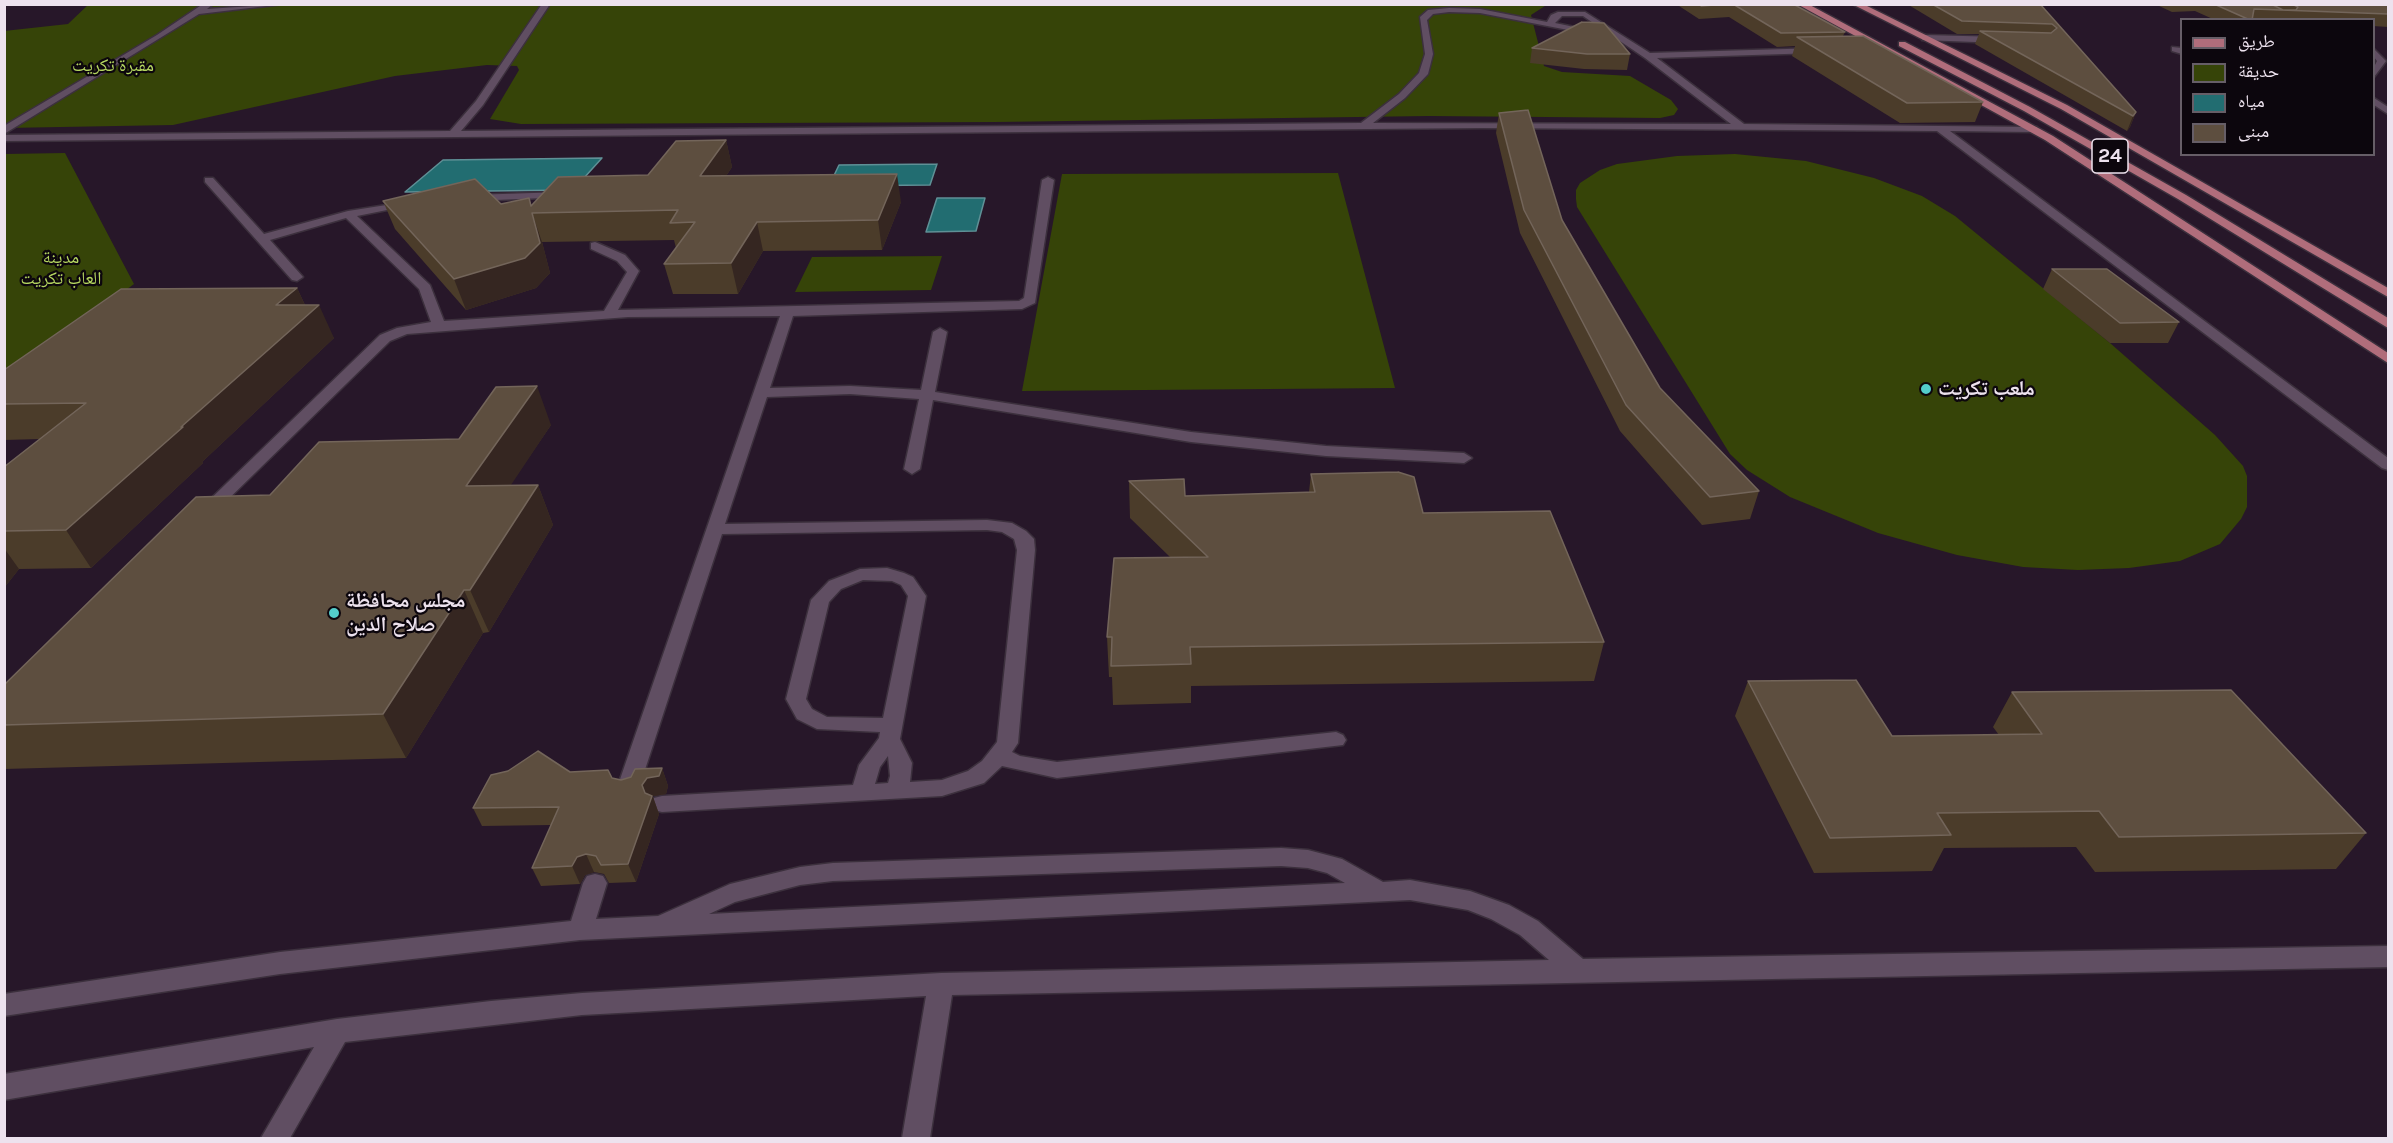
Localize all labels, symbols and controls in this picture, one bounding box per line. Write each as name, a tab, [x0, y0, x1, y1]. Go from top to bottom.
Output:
legend	[2180, 18, 2375, 156]
text: طريق	[2238, 30, 2275, 52]
park label: مقبرة تكريت	[72, 55, 154, 77]
text: حديقة	[2238, 60, 2279, 82]
text: مياه	[2238, 90, 2265, 112]
text: مبنى	[2238, 120, 2269, 142]
road number: 24	[2092, 139, 2128, 173]
park label: مدينة العاب تكريت	[21, 247, 101, 290]
place label: ملعب تكريت	[1938, 376, 2035, 402]
marker: ملعب تكريت	[1919, 382, 1933, 396]
place label: مجلس محافظة صلاح الدين	[346, 588, 465, 638]
marker: مجلس محافظة صلاح الدين	[327, 606, 341, 620]

